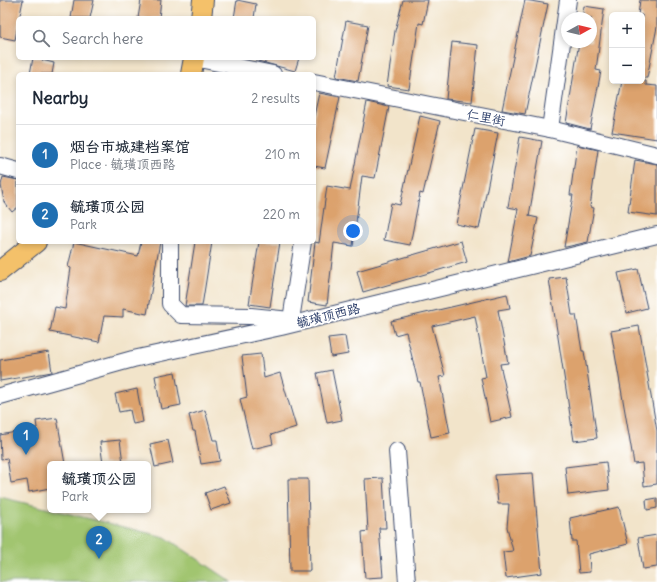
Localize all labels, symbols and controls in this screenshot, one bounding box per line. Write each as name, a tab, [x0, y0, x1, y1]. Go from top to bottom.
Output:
north arrow	[561, 12, 597, 48]
map controls	[609, 12, 645, 84]
button: +	[609, 12, 645, 48]
search box	[16, 16, 316, 60]
icon: search	[30, 27, 52, 49]
text: Search here	[62, 29, 143, 48]
button: −	[609, 48, 645, 84]
text: Nearby	[32, 87, 88, 109]
text: 2 results	[251, 90, 300, 107]
street label: 仁里街	[465, 105, 507, 130]
text: 烟台市城建档案馆	[70, 137, 190, 156]
text: 1	[42, 146, 48, 163]
text: 210 m	[265, 146, 300, 163]
text: Place · 毓璜顶西路	[70, 156, 176, 173]
text: 毓璜顶公园	[70, 197, 145, 216]
text: 2	[41, 206, 49, 223]
text: 220 m	[263, 206, 300, 223]
text: Park	[70, 216, 97, 233]
your location	[343, 221, 363, 241]
street label: 毓璜顶西路	[295, 299, 362, 332]
pin: 1	[13, 422, 39, 455]
popup	[47, 461, 151, 513]
text: 毓璜顶公园	[61, 469, 137, 488]
text: Park	[61, 488, 88, 505]
pin: 2	[86, 526, 112, 559]

